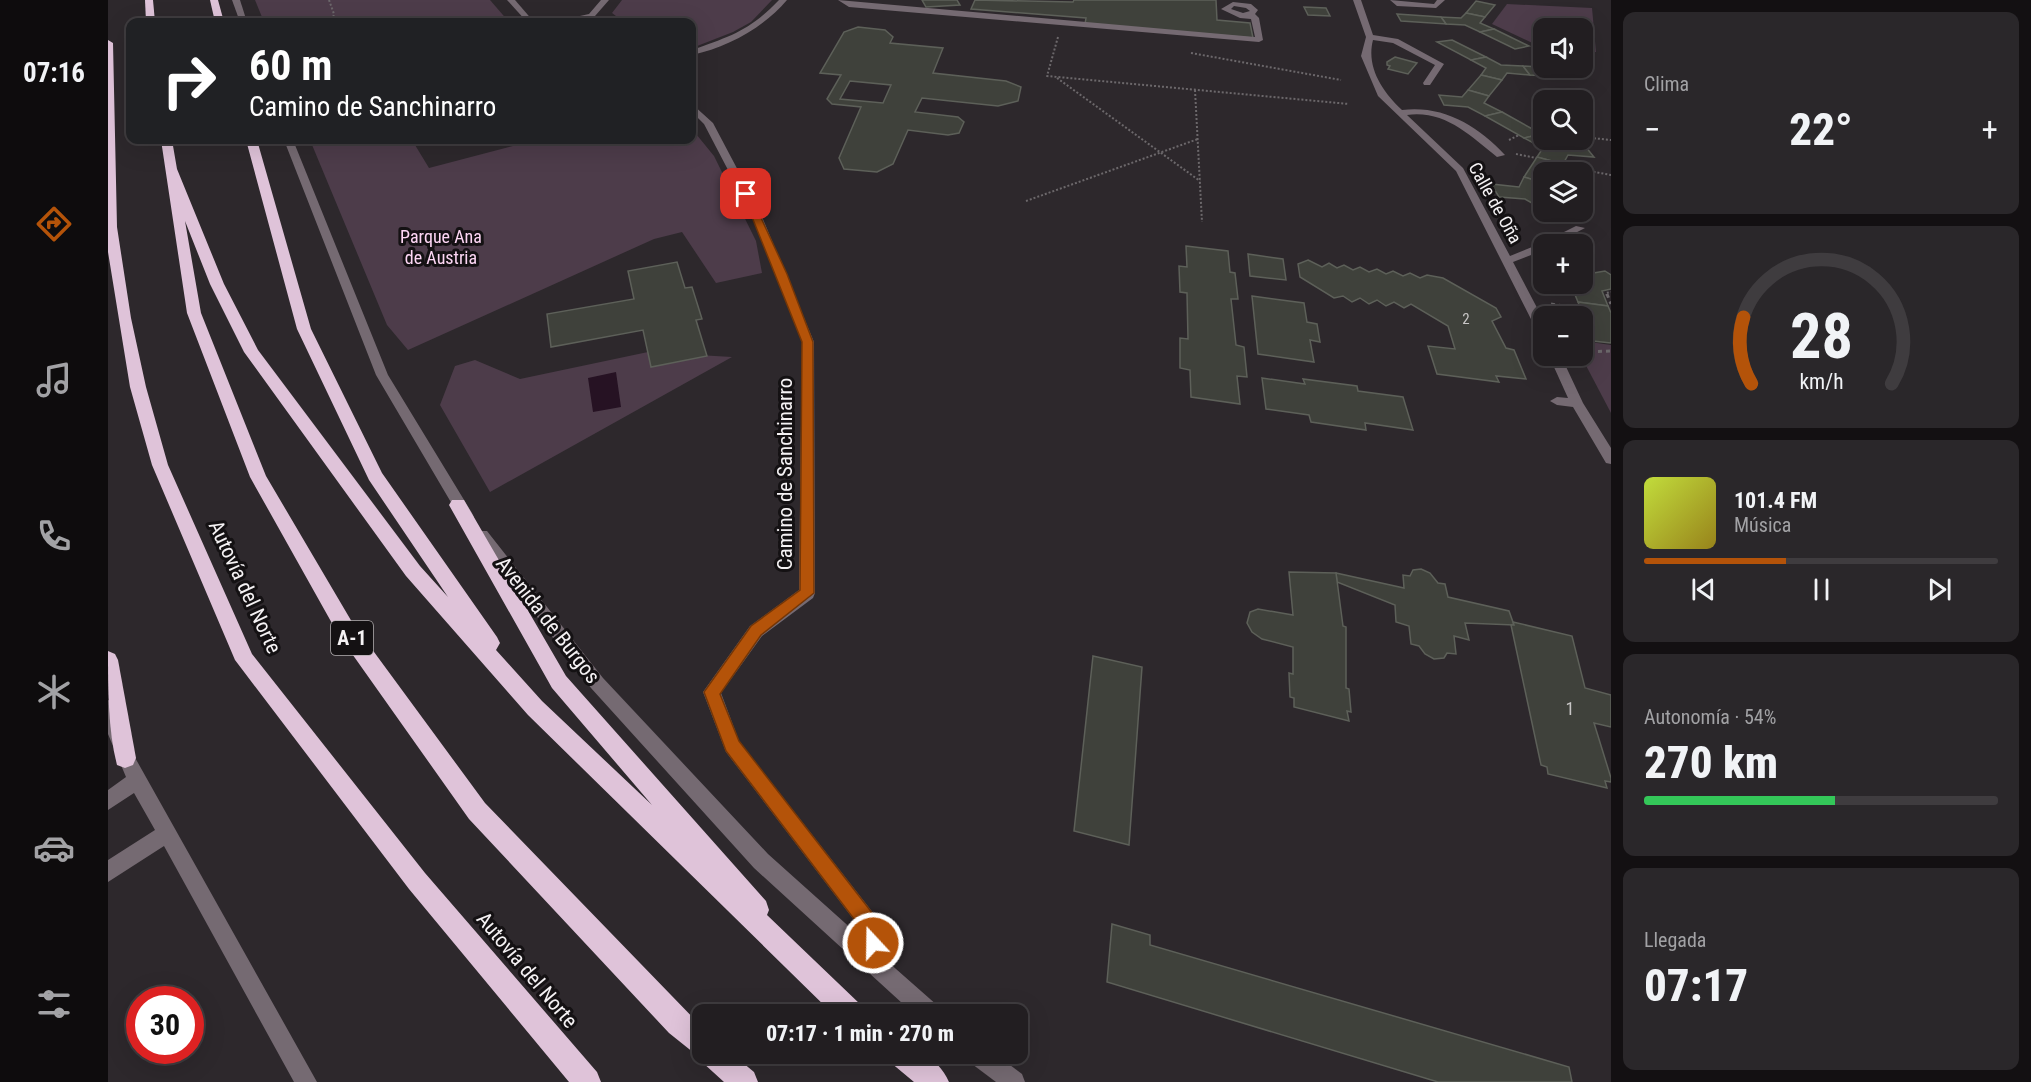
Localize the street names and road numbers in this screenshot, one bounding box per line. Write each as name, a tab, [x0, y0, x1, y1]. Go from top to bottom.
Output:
street label: Calle de Oña	[1465, 159, 1526, 247]
street label: Camino de Sanchinarro	[773, 378, 797, 570]
street label: Autovía del Norte	[204, 517, 286, 657]
street label: Avenida de Burgos	[491, 552, 605, 688]
road number: A-1	[331, 621, 373, 655]
street label: Autovía del Norte	[472, 907, 582, 1033]

